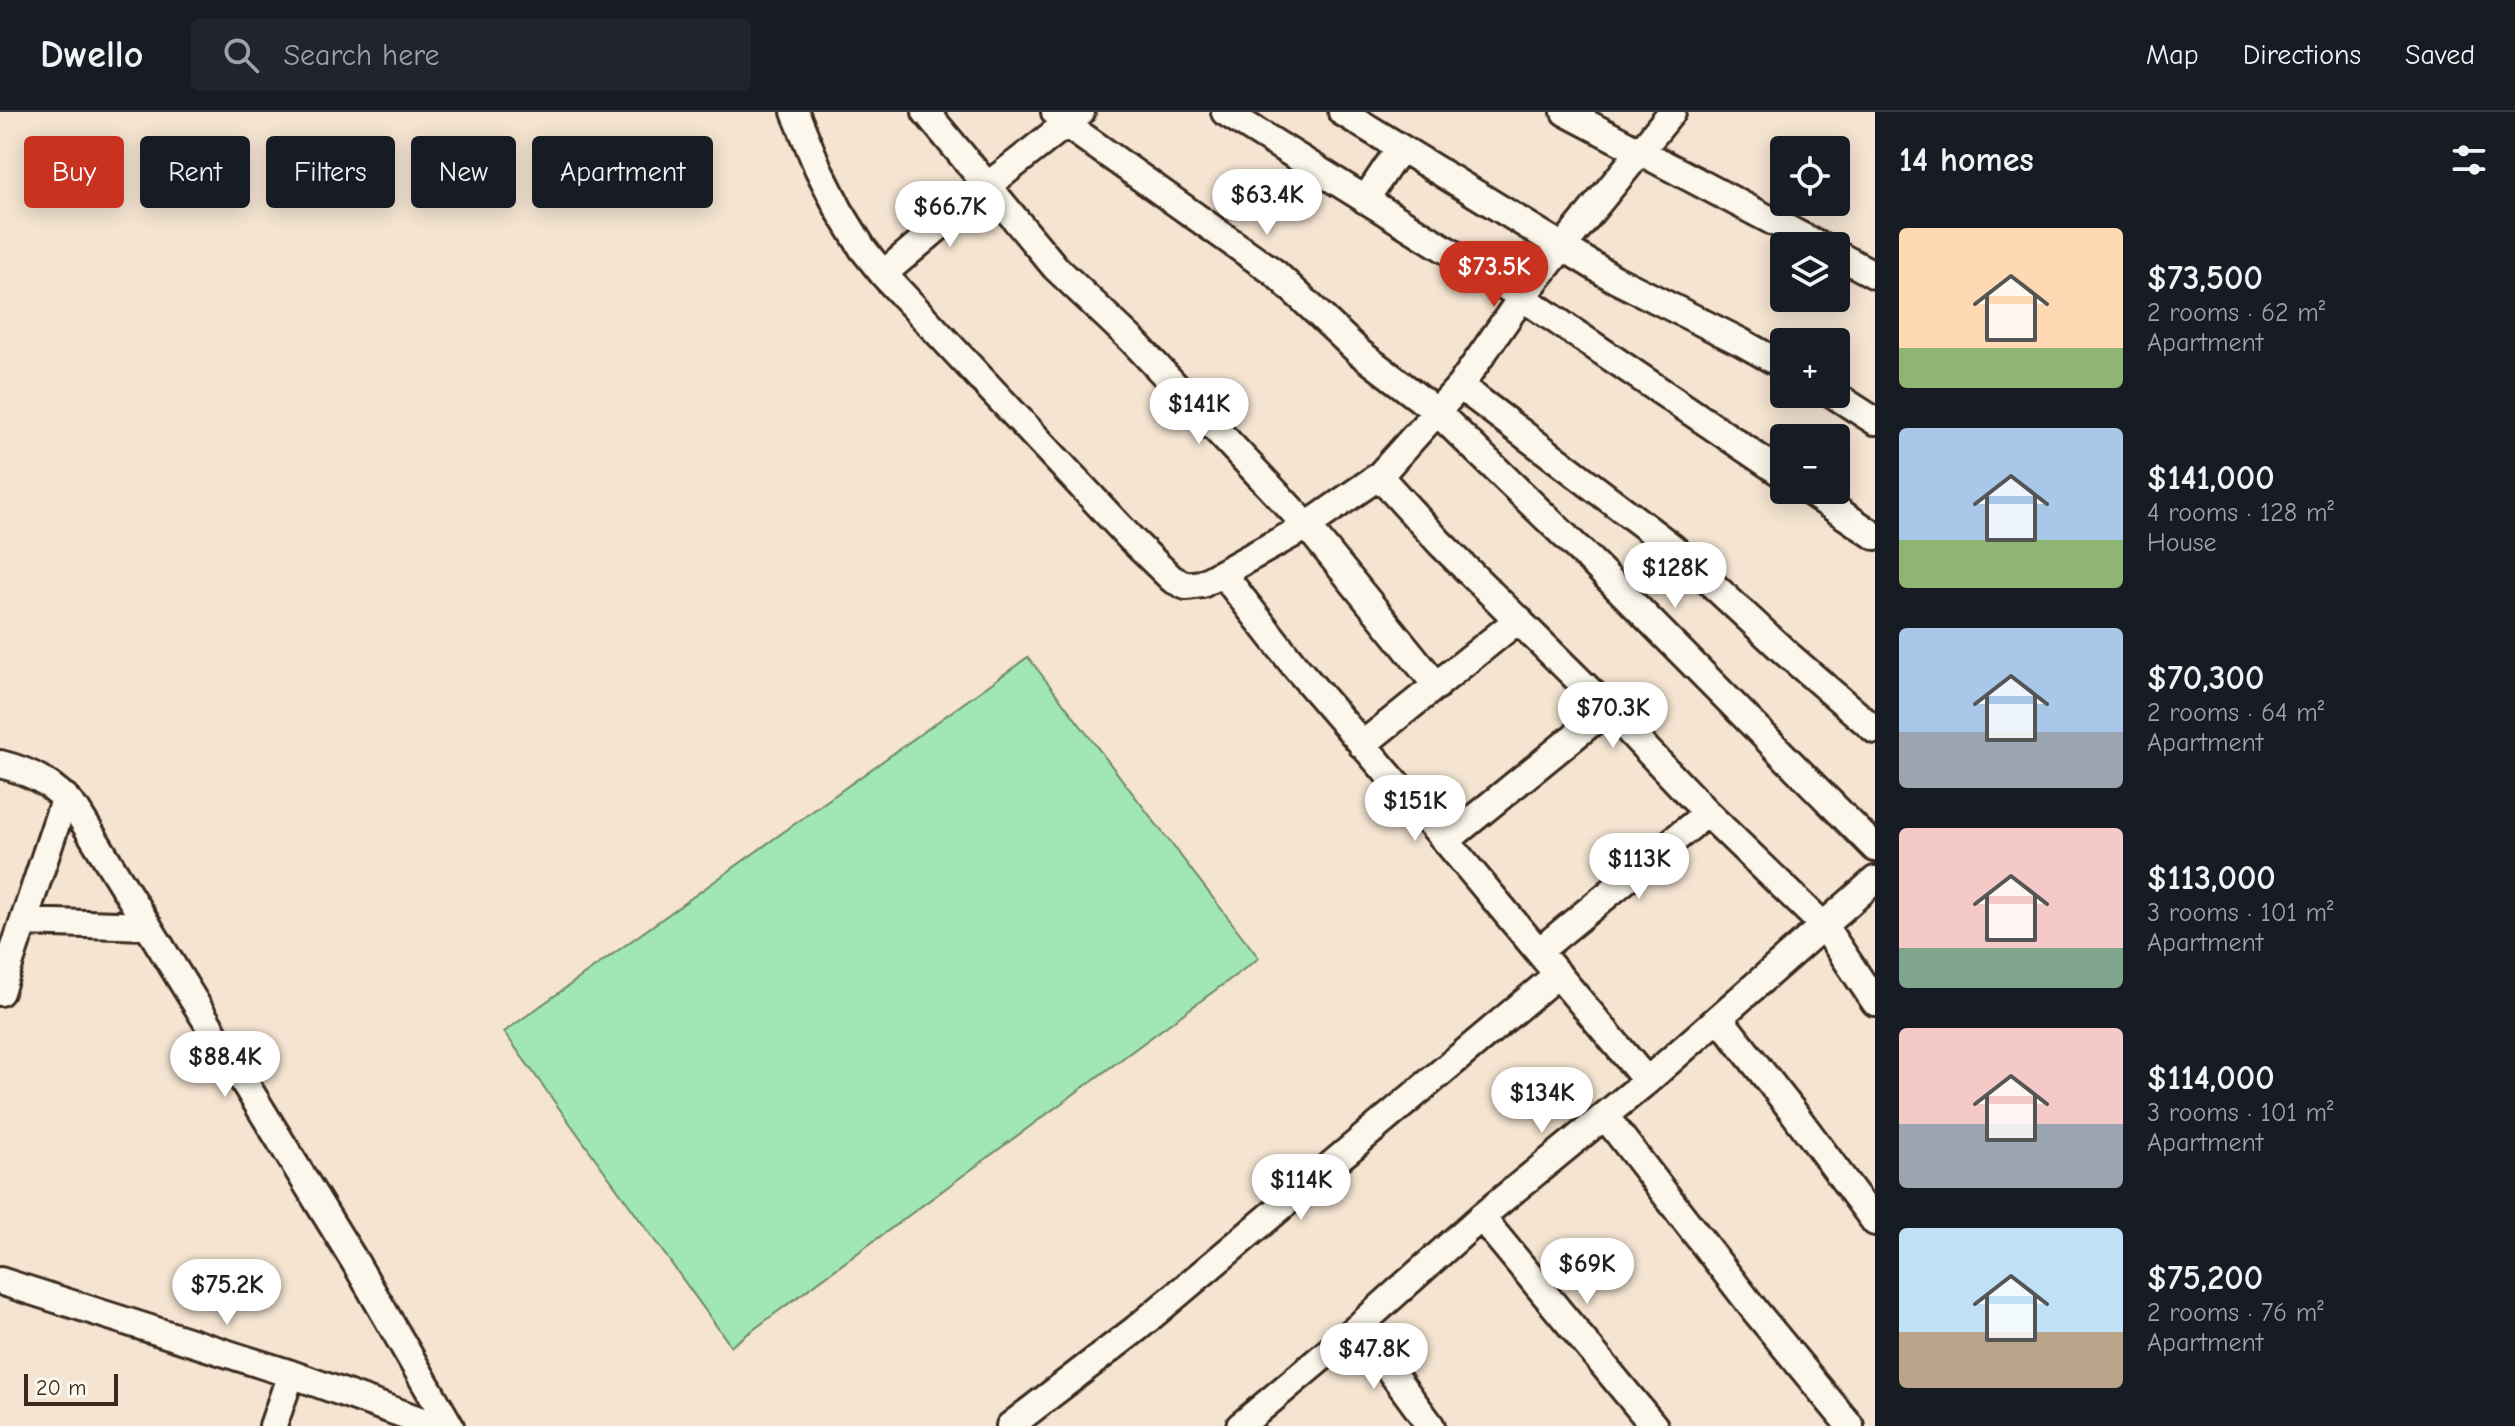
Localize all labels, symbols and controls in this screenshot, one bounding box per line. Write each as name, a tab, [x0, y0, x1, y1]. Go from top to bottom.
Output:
search box	[191, 19, 751, 91]
text: Dwello	[40, 33, 143, 77]
icon: search	[219, 33, 263, 77]
text: Search here	[283, 38, 440, 73]
text: Map	[2146, 39, 2199, 71]
text: Directions	[2243, 39, 2361, 71]
text: Saved	[2405, 39, 2475, 71]
chip: Buy	[24, 136, 124, 208]
chip: Rent	[140, 136, 250, 208]
chip: Filters	[266, 136, 395, 208]
chip: New	[411, 136, 516, 208]
chip: Apartment	[532, 136, 713, 208]
map controls	[1770, 136, 1850, 504]
button: locate	[1770, 136, 1850, 216]
icon: filters	[2447, 138, 2491, 182]
text: 14 homes	[1899, 140, 2034, 180]
pin: $63.4K	[1202, 169, 1332, 237]
text: $63.4K	[1230, 180, 1304, 210]
pin: $66.7K	[885, 181, 1015, 249]
text: $66.7K	[913, 192, 987, 222]
button: layers	[1770, 232, 1850, 312]
pin: $73.5K	[1429, 241, 1559, 309]
text: $73.5K	[1457, 252, 1531, 282]
text: $73,500	[2147, 258, 2263, 298]
icon: home	[1963, 260, 2059, 356]
text: 2 rooms · 62 m²	[2147, 298, 2325, 328]
button: +	[1770, 328, 1850, 408]
text: Apartment	[2147, 328, 2263, 358]
pin: $141K	[1143, 378, 1255, 446]
text: $141K	[1168, 389, 1230, 419]
button: −	[1770, 424, 1850, 504]
text: $141,000	[2147, 458, 2275, 498]
icon: home	[1963, 460, 2059, 556]
text: 4 rooms · 128 m²	[2147, 498, 2334, 528]
text: House	[2147, 528, 2217, 558]
pin: $128K	[1619, 542, 1731, 610]
text: $128K	[1642, 553, 1708, 583]
text: $70,300	[2147, 658, 2264, 698]
icon: home	[1963, 660, 2059, 756]
pin: $70.3K	[1548, 682, 1678, 750]
text: $70.3K	[1576, 693, 1650, 723]
text: 2 rooms · 64 m²	[2147, 698, 2324, 728]
text: Apartment	[2147, 728, 2263, 758]
pin: $151K	[1359, 775, 1471, 843]
text: $151K	[1383, 786, 1447, 816]
pin: $113K	[1583, 833, 1695, 901]
text: $113K	[1607, 844, 1671, 874]
text: $113,000	[2147, 858, 2276, 898]
icon: home	[1963, 860, 2059, 956]
text: 3 rooms · 101 m²	[2147, 898, 2334, 928]
text: Apartment	[2147, 928, 2263, 958]
pin: $88.4K	[160, 1031, 290, 1099]
text: $88.4K	[188, 1042, 262, 1072]
text: $114,000	[2147, 1058, 2275, 1098]
icon: home	[1963, 1060, 2059, 1156]
pin: $134K	[1486, 1067, 1598, 1135]
text: $134K	[1509, 1078, 1575, 1108]
text: 3 rooms · 101 m²	[2147, 1098, 2334, 1128]
text: Apartment	[2147, 1128, 2263, 1158]
pin: $114K	[1245, 1154, 1357, 1222]
text: $114K	[1270, 1165, 1332, 1195]
pin: $69K	[1540, 1238, 1634, 1306]
text: $69K	[1558, 1249, 1616, 1279]
text: $75,200	[2147, 1258, 2263, 1298]
pin: $75.2K	[162, 1259, 292, 1327]
icon: home	[1963, 1260, 2059, 1356]
text: $75.2K	[190, 1270, 264, 1300]
text: 2 rooms · 76 m²	[2147, 1298, 2324, 1328]
pin: $47.8K	[1309, 1323, 1439, 1391]
text: Apartment	[2147, 1328, 2263, 1358]
text: $47.8K	[1338, 1334, 1410, 1364]
scale bar	[24, 1370, 118, 1406]
text: 20 m	[36, 1375, 86, 1401]

